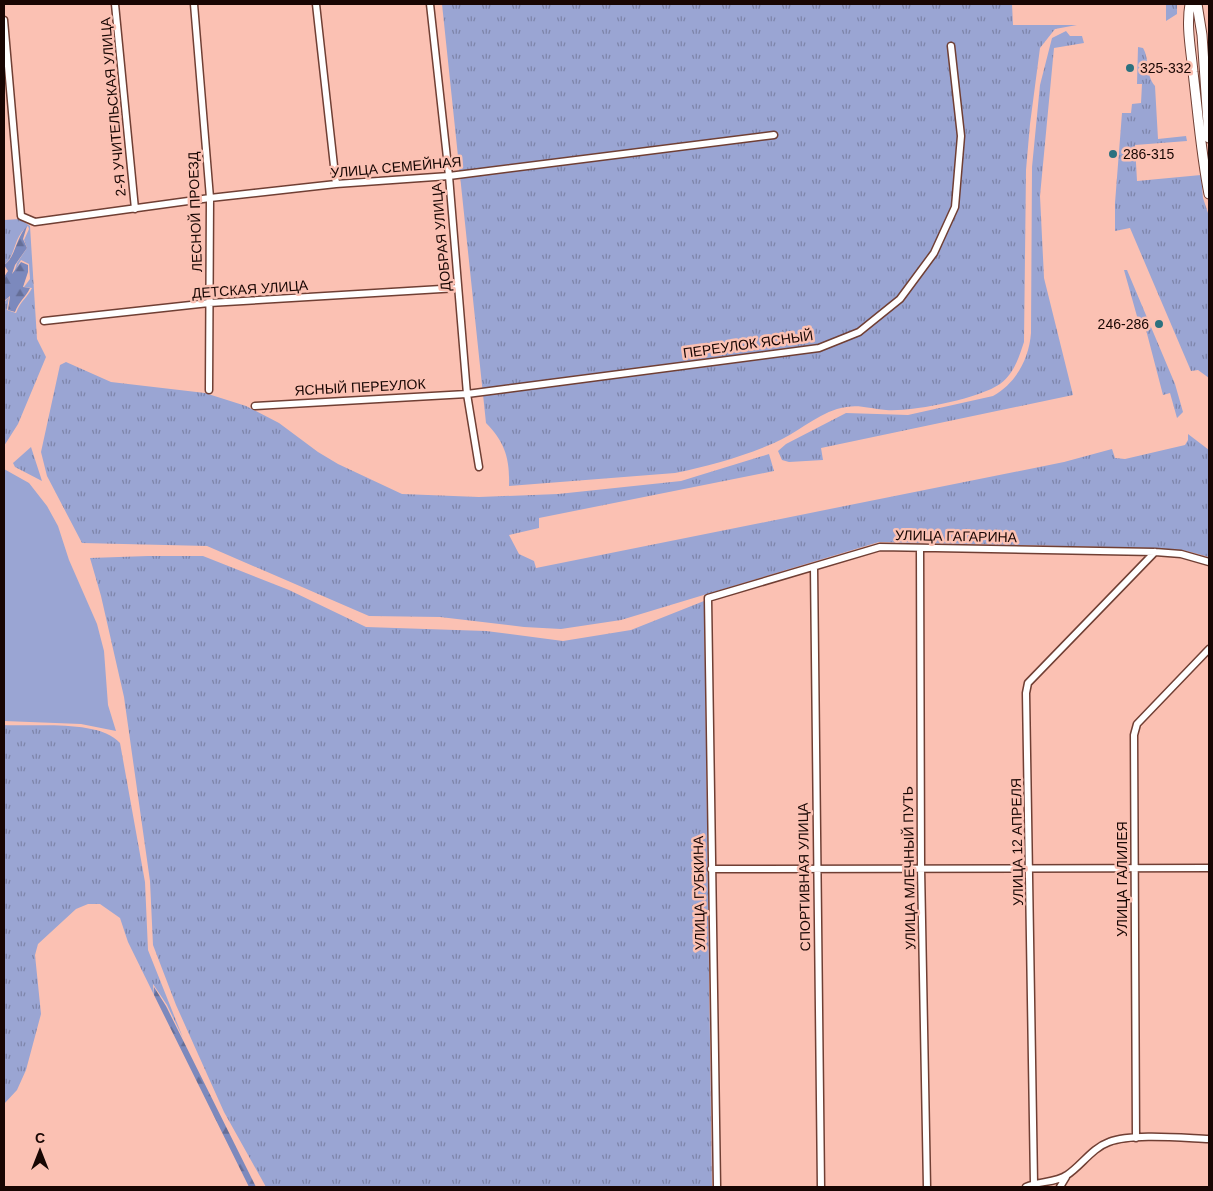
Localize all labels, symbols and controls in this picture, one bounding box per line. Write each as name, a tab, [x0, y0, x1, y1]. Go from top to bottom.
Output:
street label: 2-Я УЧИТЕЛЬСКАЯ УЛИЦА	[97, 16, 129, 197]
place label: 325-332	[1140, 60, 1192, 76]
marker: 325-332	[1124, 62, 1136, 74]
place label: 286-315	[1123, 146, 1175, 162]
marker: 286-315	[1107, 148, 1119, 160]
street label: ЛЕСНОЙ ПРОЕЗД	[184, 151, 205, 273]
street label: УЛИЦА СЕМЕЙНАЯ	[330, 152, 462, 181]
street label: ДОБРАЯ УЛИЦА	[428, 182, 454, 292]
street label: ДЕТСКАЯ УЛИЦА	[191, 277, 309, 301]
place label: 246-286	[1098, 316, 1149, 332]
marker: 246-286	[1153, 318, 1165, 330]
street label: ПЕРЕУЛОК ЯСНЫЙ	[682, 326, 814, 361]
street label: ЯСНЫЙ ПЕРЕУЛОК	[294, 375, 427, 398]
street label: УЛИЦА ГАГАРИНА	[895, 527, 1018, 545]
street label: УЛИЦА 12 АПРЕЛЯ	[1008, 778, 1026, 906]
street label: УЛИЦА МЛЕЧНЫЙ ПУТЬ	[899, 786, 918, 950]
street label: СПОРТИВНАЯ УЛИЦА	[795, 802, 813, 951]
street label: УЛИЦА ГАЛИЛЕЯ	[1114, 821, 1130, 937]
street label: УЛИЦА ГУБКИНА	[690, 835, 708, 950]
north arrow	[15, 1126, 65, 1176]
text: С	[35, 1130, 45, 1146]

